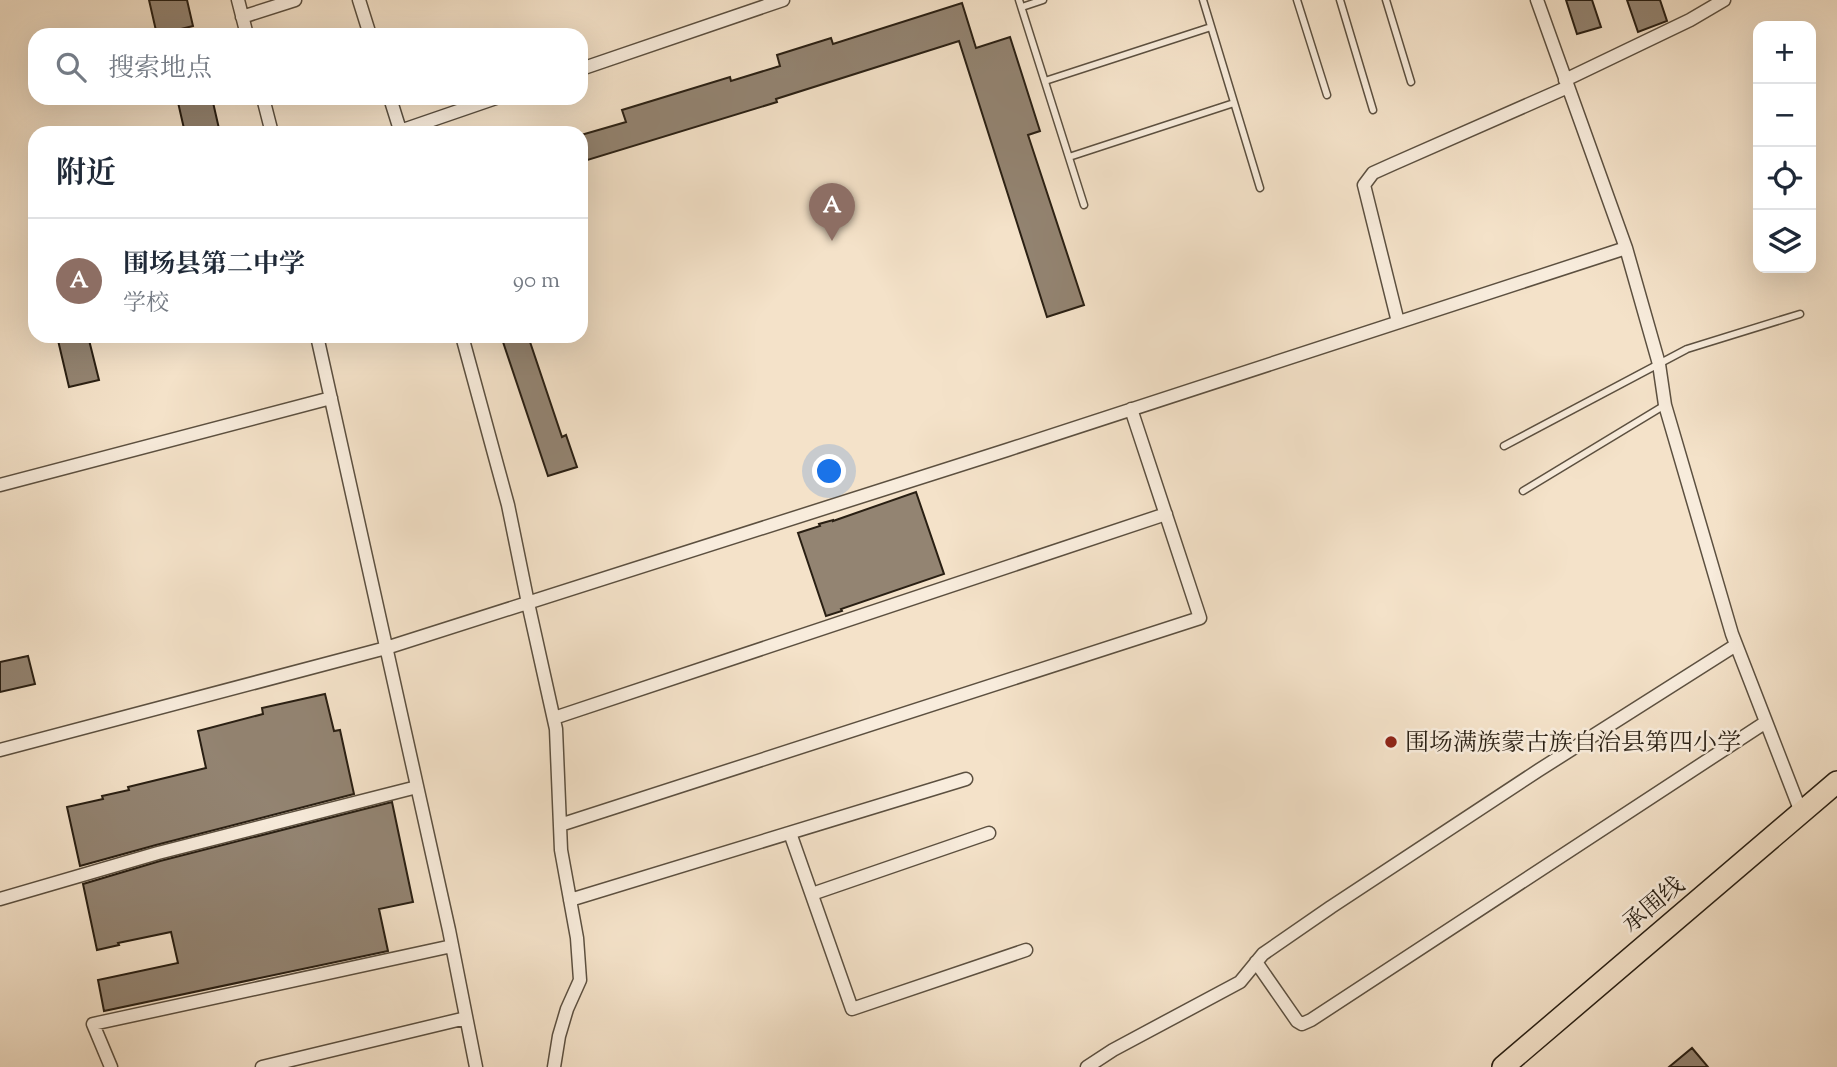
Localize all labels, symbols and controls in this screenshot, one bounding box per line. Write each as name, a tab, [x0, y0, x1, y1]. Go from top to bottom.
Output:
map controls	[1753, 21, 1816, 273]
button: +	[1753, 21, 1816, 84]
search box	[28, 28, 588, 105]
icon: search	[52, 48, 90, 86]
text: 搜索地点	[108, 51, 212, 88]
button: −	[1753, 84, 1816, 147]
button: locate	[1753, 147, 1816, 210]
text: 附近	[56, 153, 116, 196]
pin: A	[809, 183, 855, 241]
button: layers	[1753, 210, 1816, 273]
text: 围场县第二中学	[123, 247, 305, 284]
text: A	[70, 265, 88, 298]
text: 90 m	[513, 265, 560, 298]
text: 学校	[123, 288, 169, 321]
your location	[812, 454, 846, 488]
place label: 围场满族蒙古族自治县第四小学	[1405, 727, 1741, 761]
marker: 围场满族蒙古族自治县第四小学	[1383, 734, 1399, 750]
street label: 承围线	[1616, 869, 1693, 942]

